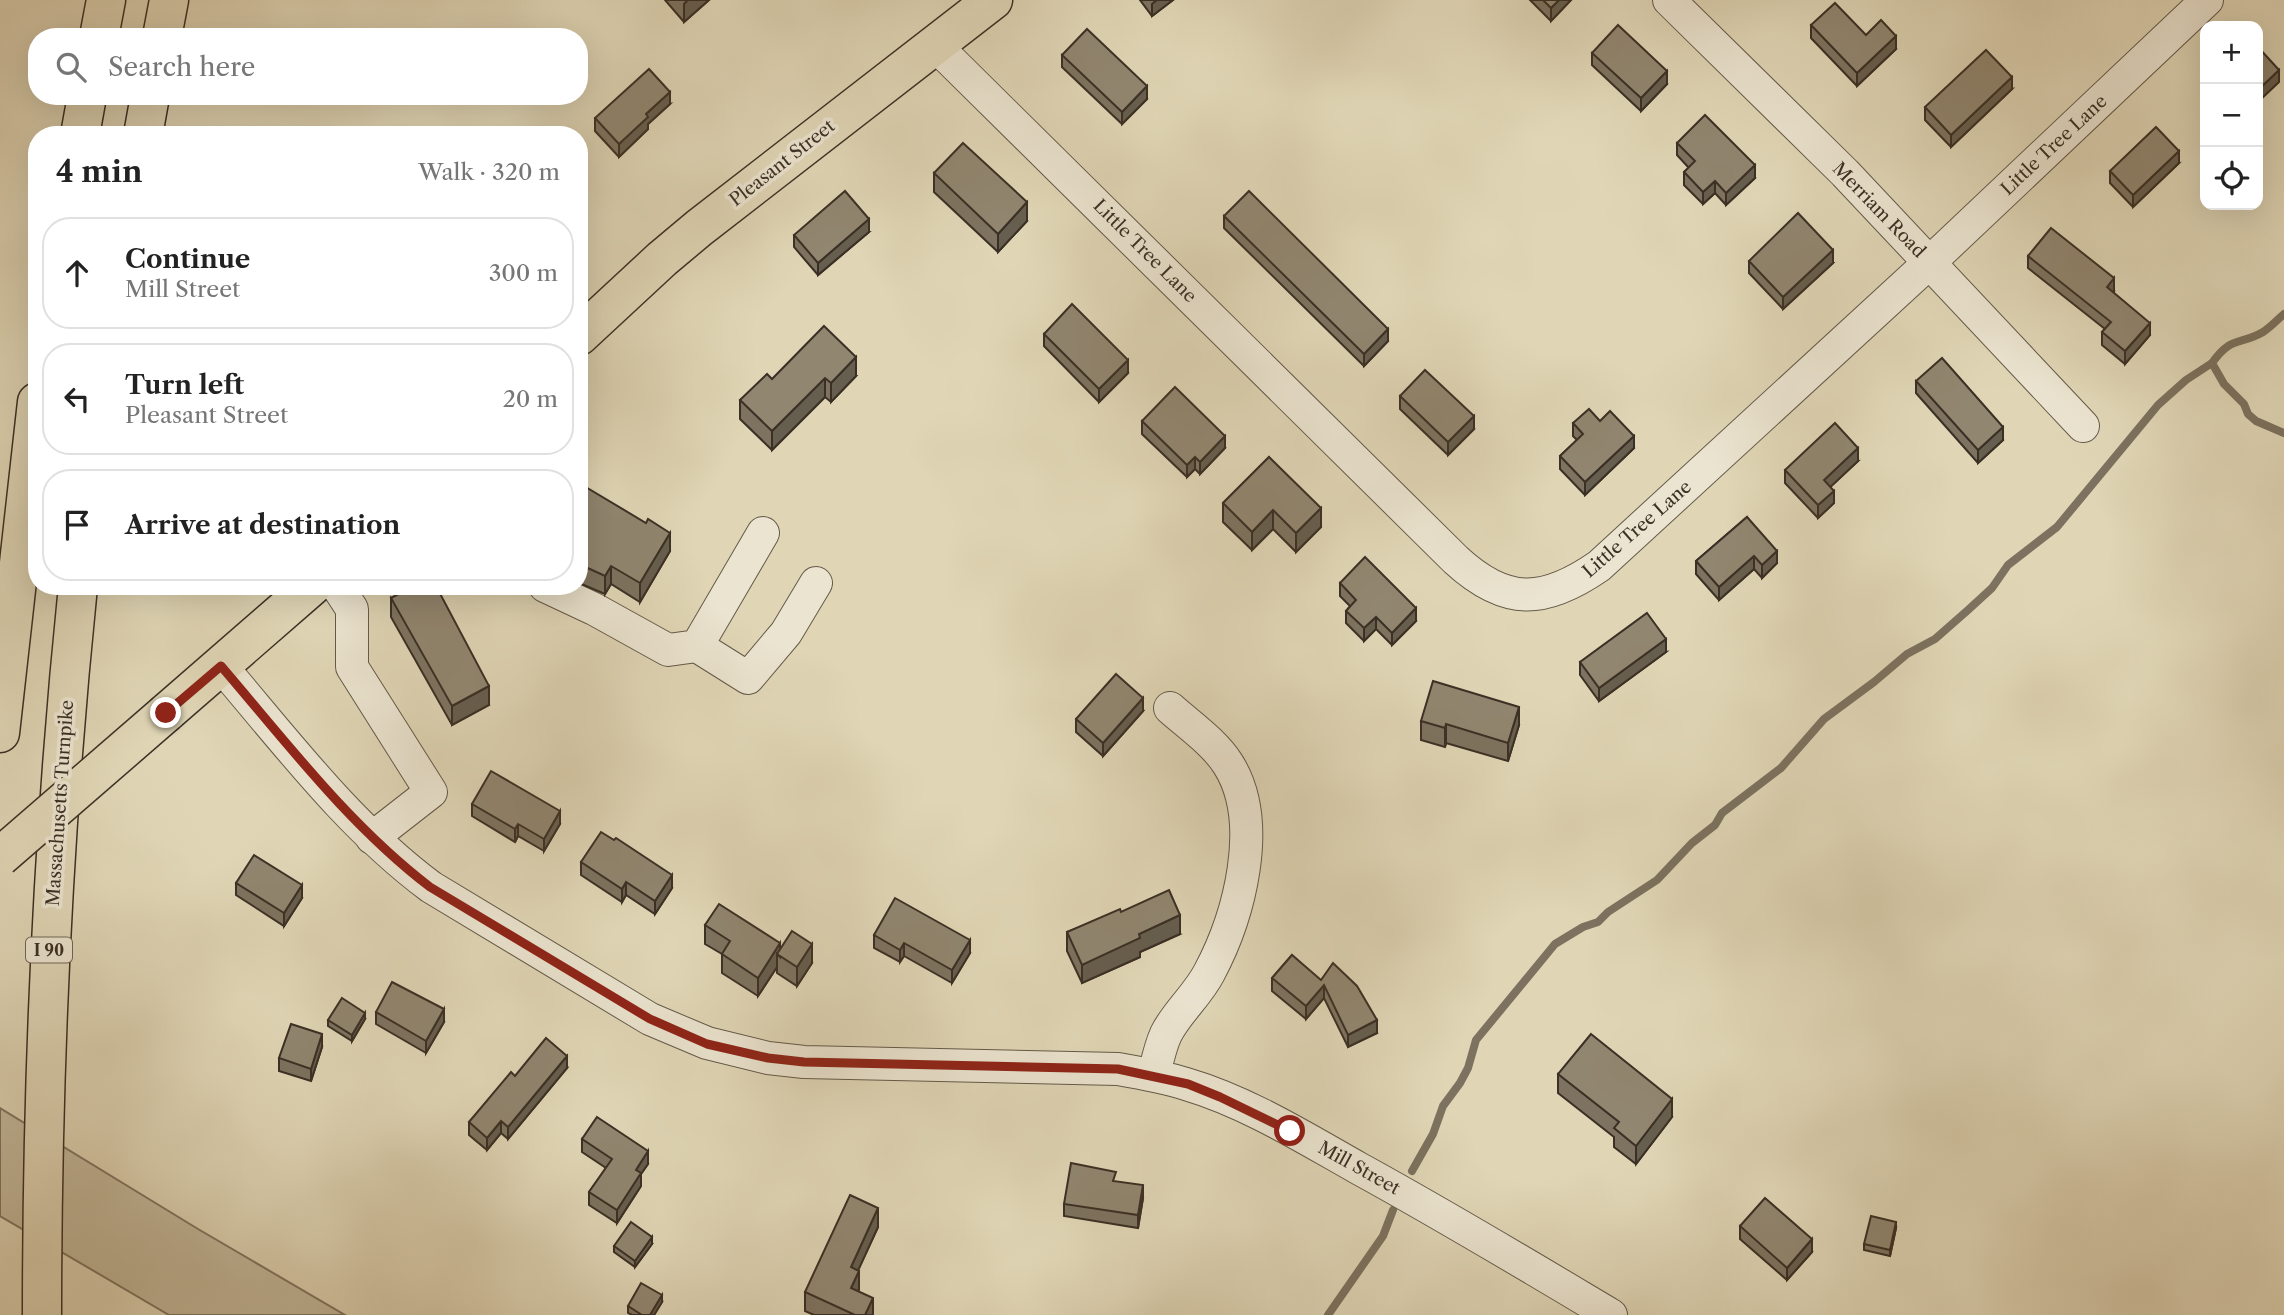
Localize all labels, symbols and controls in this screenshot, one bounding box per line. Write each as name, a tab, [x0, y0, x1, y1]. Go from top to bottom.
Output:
map controls	[2200, 21, 2263, 210]
button: +	[2200, 21, 2263, 84]
search box	[28, 28, 588, 105]
icon: search	[52, 48, 90, 86]
text: Search here	[108, 51, 255, 83]
button: −	[2200, 84, 2263, 147]
street label: Little Tree Lane	[1996, 90, 2112, 200]
street label: Pleasant Street	[725, 115, 840, 211]
button: locate	[2200, 147, 2263, 210]
text: 4 min	[56, 153, 142, 190]
text: Walk · 320 m	[418, 158, 560, 186]
street label: Merriam Road	[1828, 158, 1930, 262]
street label: Little Tree Lane	[1089, 195, 1201, 307]
text: Continue	[125, 243, 250, 275]
icon: ahead	[58, 254, 96, 292]
text: 300 m	[489, 259, 558, 287]
text: Mill Street	[125, 275, 240, 303]
text: Turn left	[125, 369, 244, 401]
icon: left	[58, 380, 96, 418]
text: 20 m	[503, 385, 558, 413]
text: Pleasant Street	[125, 401, 288, 429]
street label: Little Tree Lane	[1578, 476, 1696, 582]
icon: arrive	[58, 506, 96, 544]
text: Arrive at destination	[125, 509, 400, 541]
route end	[150, 697, 181, 728]
street label: Massachusetts Turnpike	[42, 699, 78, 907]
road number: I 90	[26, 938, 72, 962]
route start	[1274, 1115, 1305, 1146]
street label: Mill Street	[1314, 1137, 1404, 1200]

